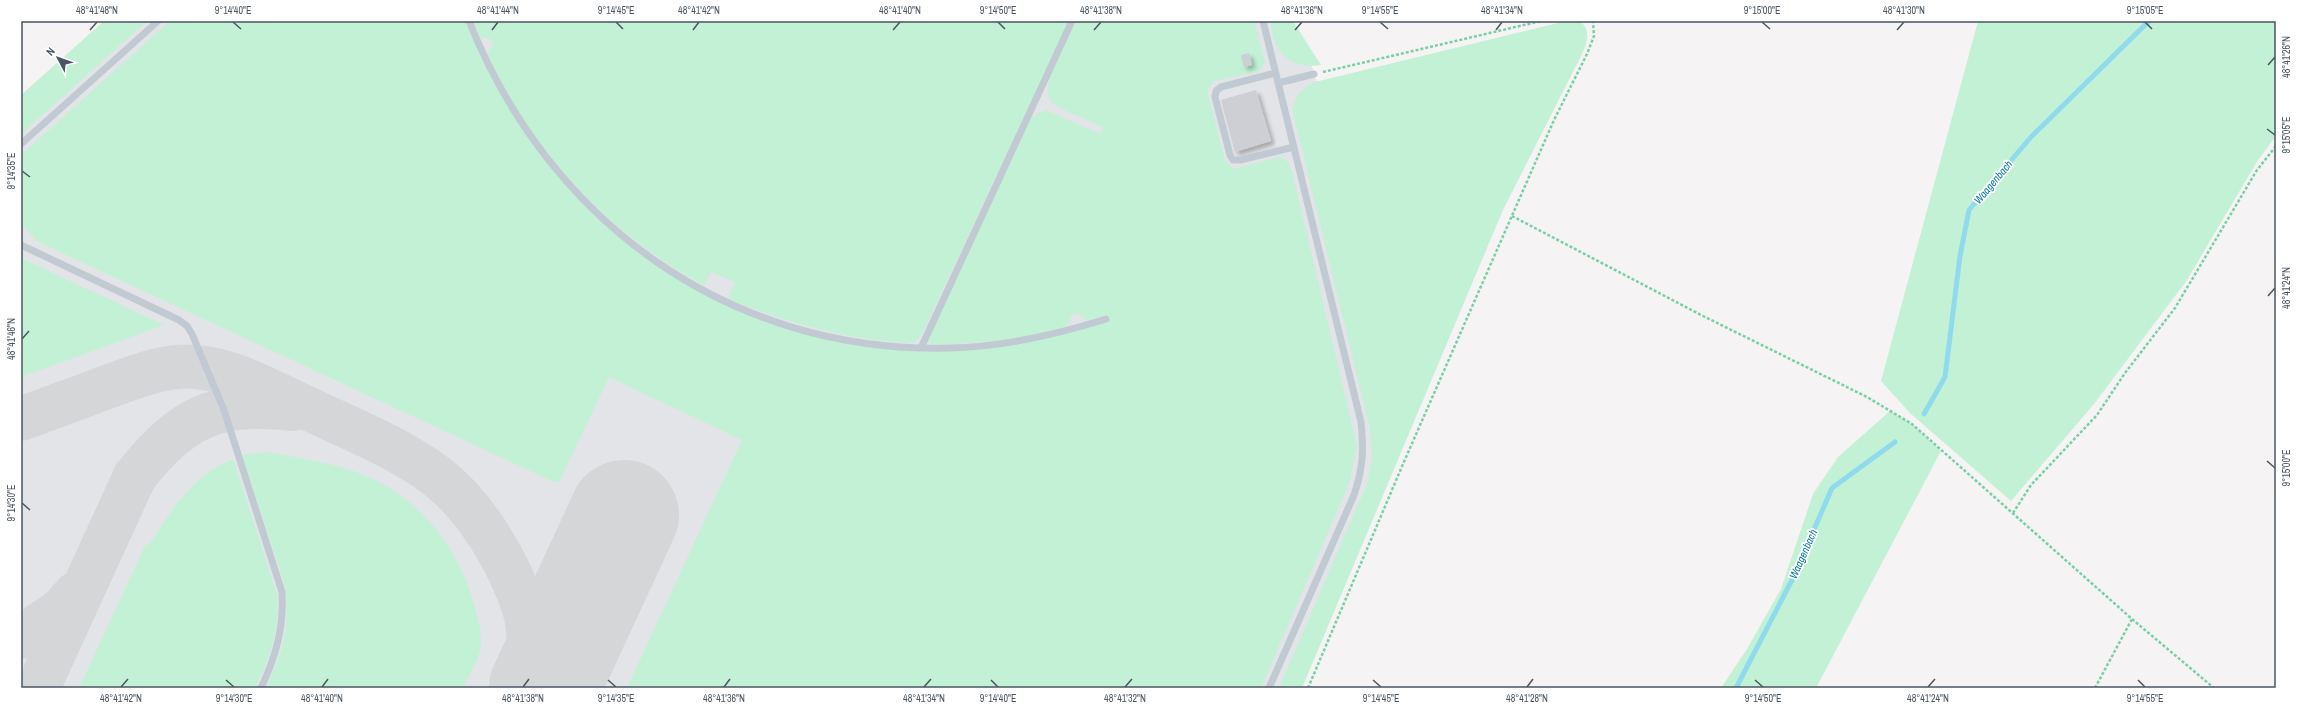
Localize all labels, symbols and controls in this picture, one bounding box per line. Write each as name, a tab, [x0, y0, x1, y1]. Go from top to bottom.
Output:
text: 48°41'48"N	[76, 4, 118, 17]
text: 9°14'40"E	[215, 4, 251, 17]
text: 48°41'44"N	[477, 4, 519, 17]
text: 9°14'45"E	[598, 4, 634, 17]
text: 48°41'42"N	[678, 4, 720, 17]
text: 48°41'40"N	[879, 4, 921, 17]
text: 9°14'50"E	[980, 4, 1016, 17]
text: 48°41'38"N	[1080, 4, 1122, 17]
text: 48°41'36"N	[1281, 4, 1323, 17]
text: 9°14'55"E	[1362, 4, 1398, 17]
text: 48°41'34"N	[1481, 4, 1523, 17]
text: 9°15'00"E	[1744, 4, 1780, 17]
text: 48°41'30"N	[1883, 4, 1925, 17]
text: 9°15'05"E	[2127, 4, 2163, 17]
text: 48°41'26"N	[2280, 36, 2293, 78]
north arrow	[38, 38, 78, 78]
text: N	[43, 44, 58, 58]
text: 9°15'05"E	[2280, 117, 2293, 153]
text: 9°14'35"E	[5, 153, 18, 189]
water label: Waagenbach	[1971, 157, 2015, 207]
text: 48°41'24"N	[2280, 267, 2293, 309]
text: 48°41'46"N	[5, 318, 18, 360]
text: 9°15'00"E	[2280, 450, 2293, 486]
text: 9°14'30"E	[5, 485, 18, 521]
water label: Waagenbach	[1786, 527, 1820, 581]
text: 48°41'42"N	[100, 692, 142, 705]
text: 9°14'30"E	[216, 692, 252, 705]
text: 48°41'40"N	[301, 692, 343, 705]
text: 48°41'38"N	[502, 692, 544, 705]
text: 9°14'35"E	[598, 692, 634, 705]
text: 48°41'36"N	[703, 692, 745, 705]
text: 48°41'34"N	[903, 692, 945, 705]
text: 9°14'40"E	[980, 692, 1016, 705]
text: 48°41'32"N	[1104, 692, 1146, 705]
text: 9°14'45"E	[1363, 692, 1399, 705]
text: 48°41'28"N	[1506, 692, 1548, 705]
text: 9°14'50"E	[1745, 692, 1781, 705]
text: 48°41'24"N	[1907, 692, 1949, 705]
text: 9°14'55"E	[2127, 692, 2163, 705]

